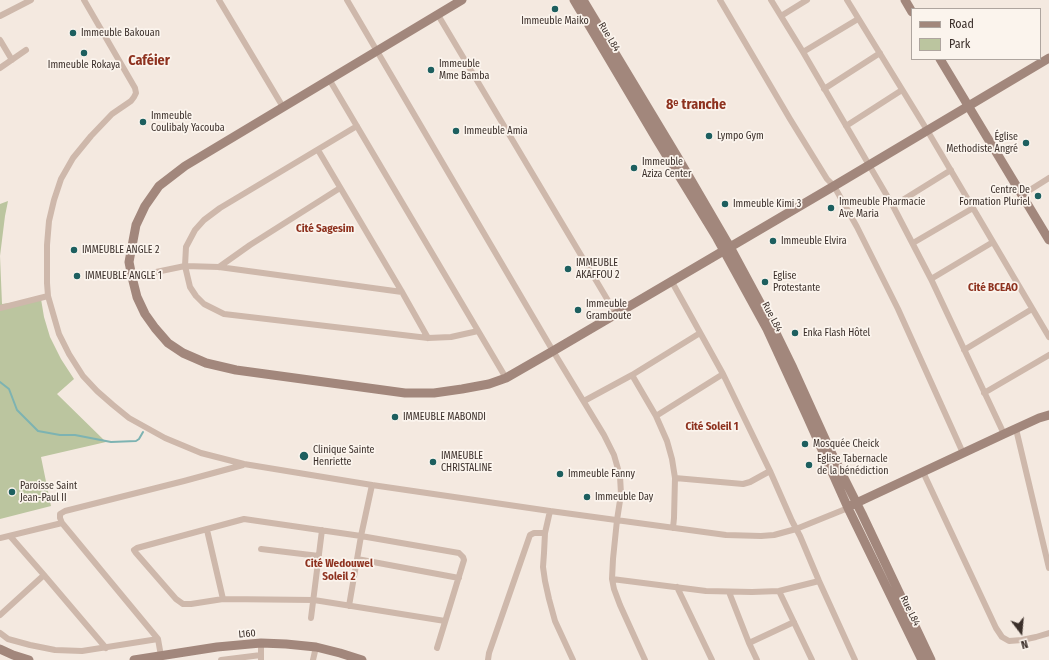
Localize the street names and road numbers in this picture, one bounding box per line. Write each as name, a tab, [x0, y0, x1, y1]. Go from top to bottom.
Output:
street label: Rue L84	[596, 20, 622, 54]
street label: Rue L84	[759, 300, 785, 334]
street label: Rue L84	[898, 594, 922, 628]
street label: L160	[238, 627, 256, 641]

